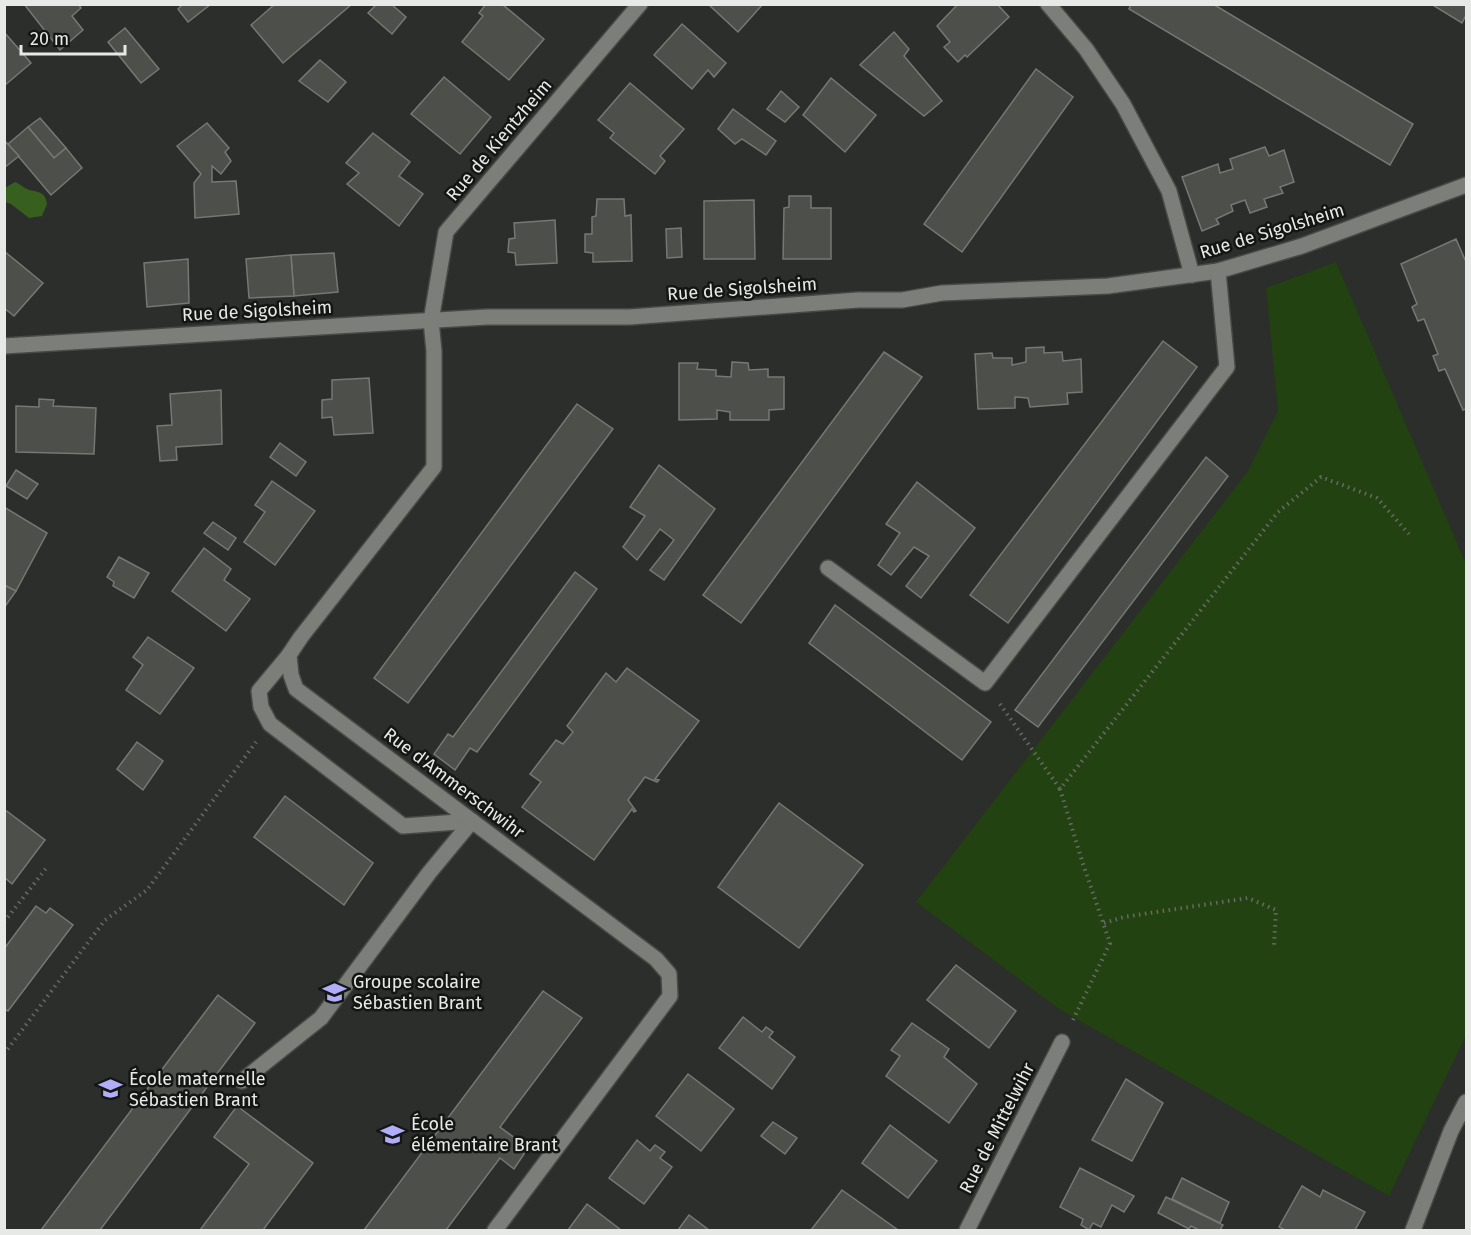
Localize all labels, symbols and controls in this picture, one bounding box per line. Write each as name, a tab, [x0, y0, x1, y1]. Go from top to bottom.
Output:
scale bar	[21, 18, 124, 56]
text: 20 m	[30, 28, 69, 50]
street label: Rue de Kientzheim	[442, 74, 556, 206]
street label: Rue de Sigolsheim	[1197, 199, 1347, 263]
street label: Rue de Sigolsheim	[666, 273, 818, 305]
street label: Rue de Sigolsheim	[181, 296, 333, 326]
street label: Rue d'Ammerschwihr	[379, 723, 529, 843]
place label: Groupe scolaire Sébastien Brant	[353, 971, 482, 1014]
school or university icon: Groupe scolaire Sébastien Brant	[322, 979, 348, 1005]
street label: Rue de Mittelwihr	[955, 1059, 1039, 1197]
place label: École maternelle Sébastien Brant	[129, 1067, 266, 1111]
school or university icon: École maternelle Sébastien Brant	[98, 1076, 124, 1102]
place label: École élémentaire Brant	[411, 1112, 558, 1156]
school or university icon: École élémentaire Brant	[380, 1121, 406, 1147]

